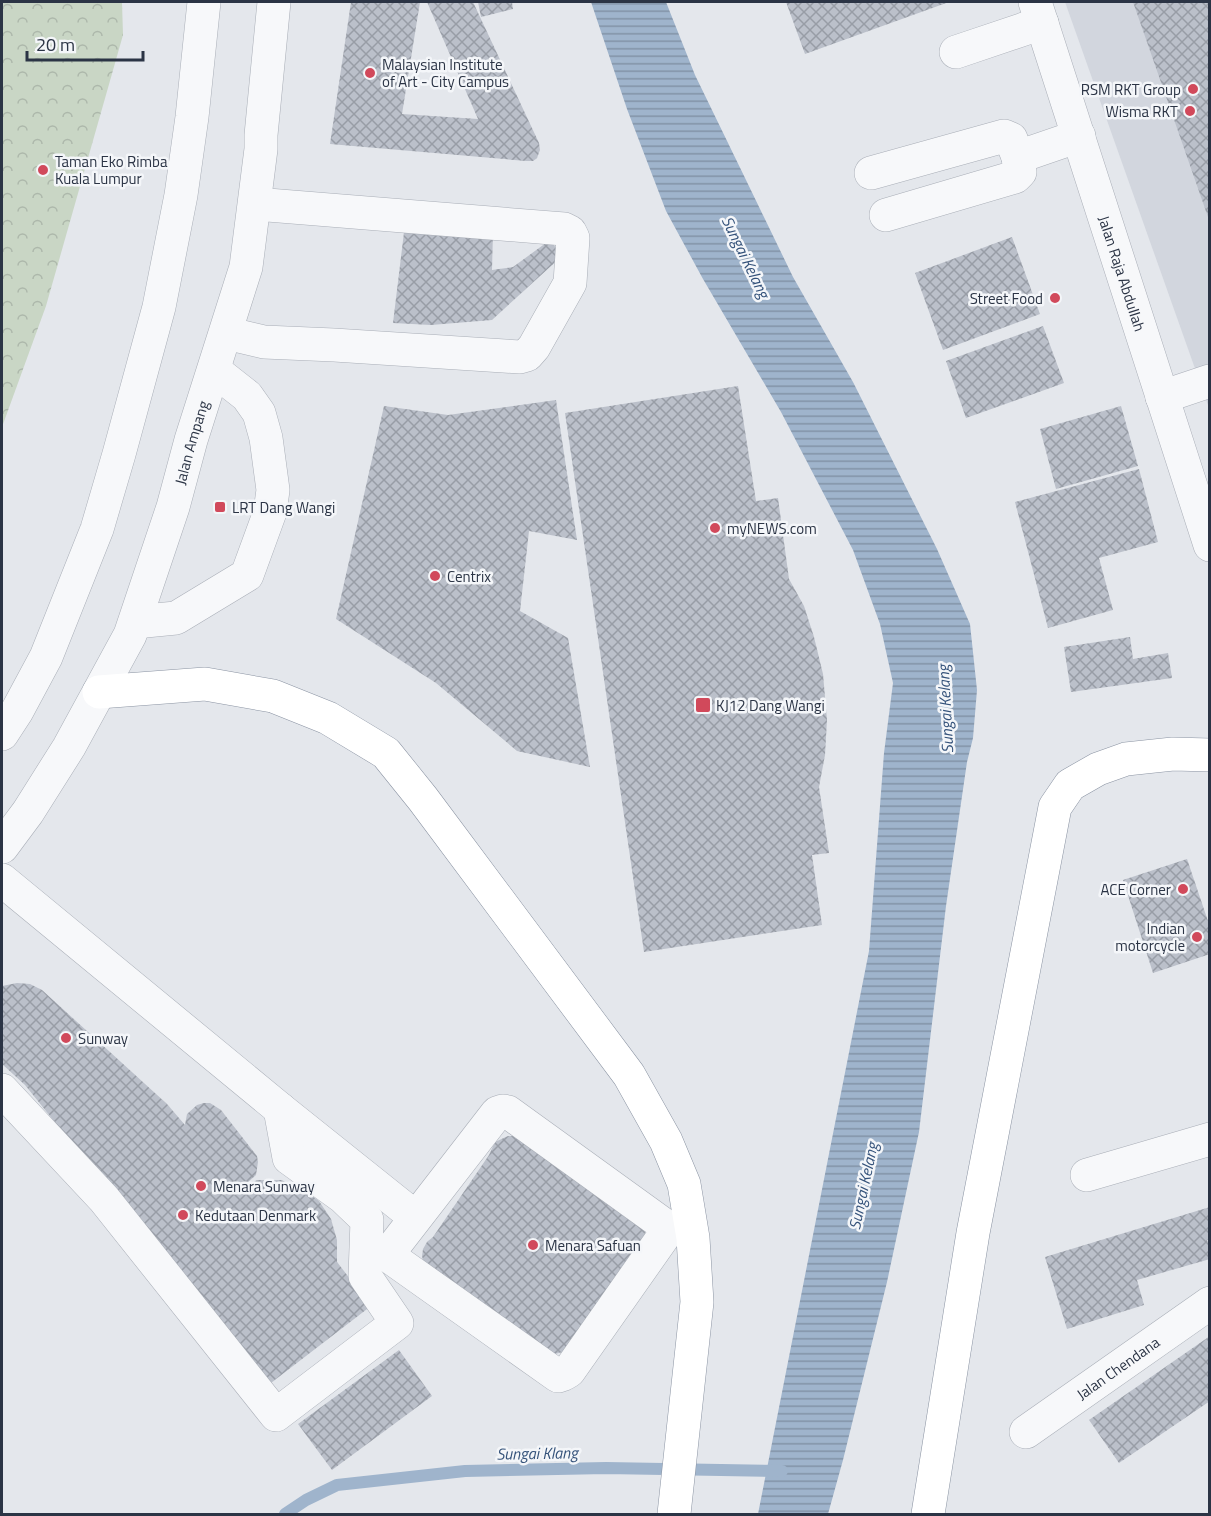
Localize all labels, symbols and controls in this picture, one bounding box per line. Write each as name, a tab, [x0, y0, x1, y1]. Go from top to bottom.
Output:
scale bar	[27, 24, 142, 62]
text: 20 m	[36, 31, 75, 58]
place label: Malaysian Institute of Art - City Campus	[382, 53, 509, 93]
marker: Malaysian Institute of Art - City Campus	[363, 66, 377, 80]
place label: RSM RKT Group	[1081, 78, 1181, 101]
marker: RSM RKT Group	[1186, 82, 1200, 96]
place label: Wisma RKT	[1105, 100, 1178, 123]
marker: Wisma RKT	[1183, 104, 1197, 118]
place label: Taman Eko Rimba Kuala Lumpur	[55, 150, 168, 190]
marker: Taman Eko Rimba Kuala Lumpur	[36, 163, 50, 177]
water label: Sungai Kelang	[716, 212, 777, 304]
street label: Jalan Raja Abdullah	[1093, 212, 1152, 334]
place label: Street Food	[970, 287, 1043, 310]
marker: Street Food	[1048, 291, 1062, 305]
street label: Jalan Ampang	[168, 397, 214, 487]
place label: LRT Dang Wangi	[232, 496, 335, 519]
marker: LRT Dang Wangi	[213, 500, 227, 514]
place label: myNEWS.com	[727, 517, 817, 540]
marker: myNEWS.com	[708, 521, 722, 535]
place label: Centrix	[447, 565, 491, 588]
marker: Centrix	[428, 569, 442, 583]
water label: Sungai Kelang	[931, 662, 959, 754]
place label: KJ12 Dang Wangi	[716, 694, 825, 717]
marker: KJ12 Dang Wangi	[694, 696, 712, 714]
place label: ACE Corner	[1101, 878, 1171, 901]
marker: ACE Corner	[1176, 882, 1190, 896]
place label: Indian motorcycle	[1115, 917, 1185, 957]
marker: Indian motorcycle	[1190, 930, 1204, 944]
place label: Sunway	[78, 1027, 128, 1050]
marker: Sunway	[59, 1031, 73, 1045]
water label: Sungai Kelang	[842, 1138, 884, 1232]
place label: Menara Sunway	[213, 1175, 315, 1198]
marker: Menara Sunway	[194, 1179, 208, 1193]
place label: Kedutaan Denmark	[195, 1204, 316, 1227]
marker: Kedutaan Denmark	[176, 1208, 190, 1222]
place label: Menara Safuan	[545, 1234, 641, 1257]
marker: Menara Safuan	[526, 1238, 540, 1252]
street label: Jalan Chendana	[1071, 1330, 1164, 1405]
water label: Sungai Klang	[496, 1440, 580, 1466]

